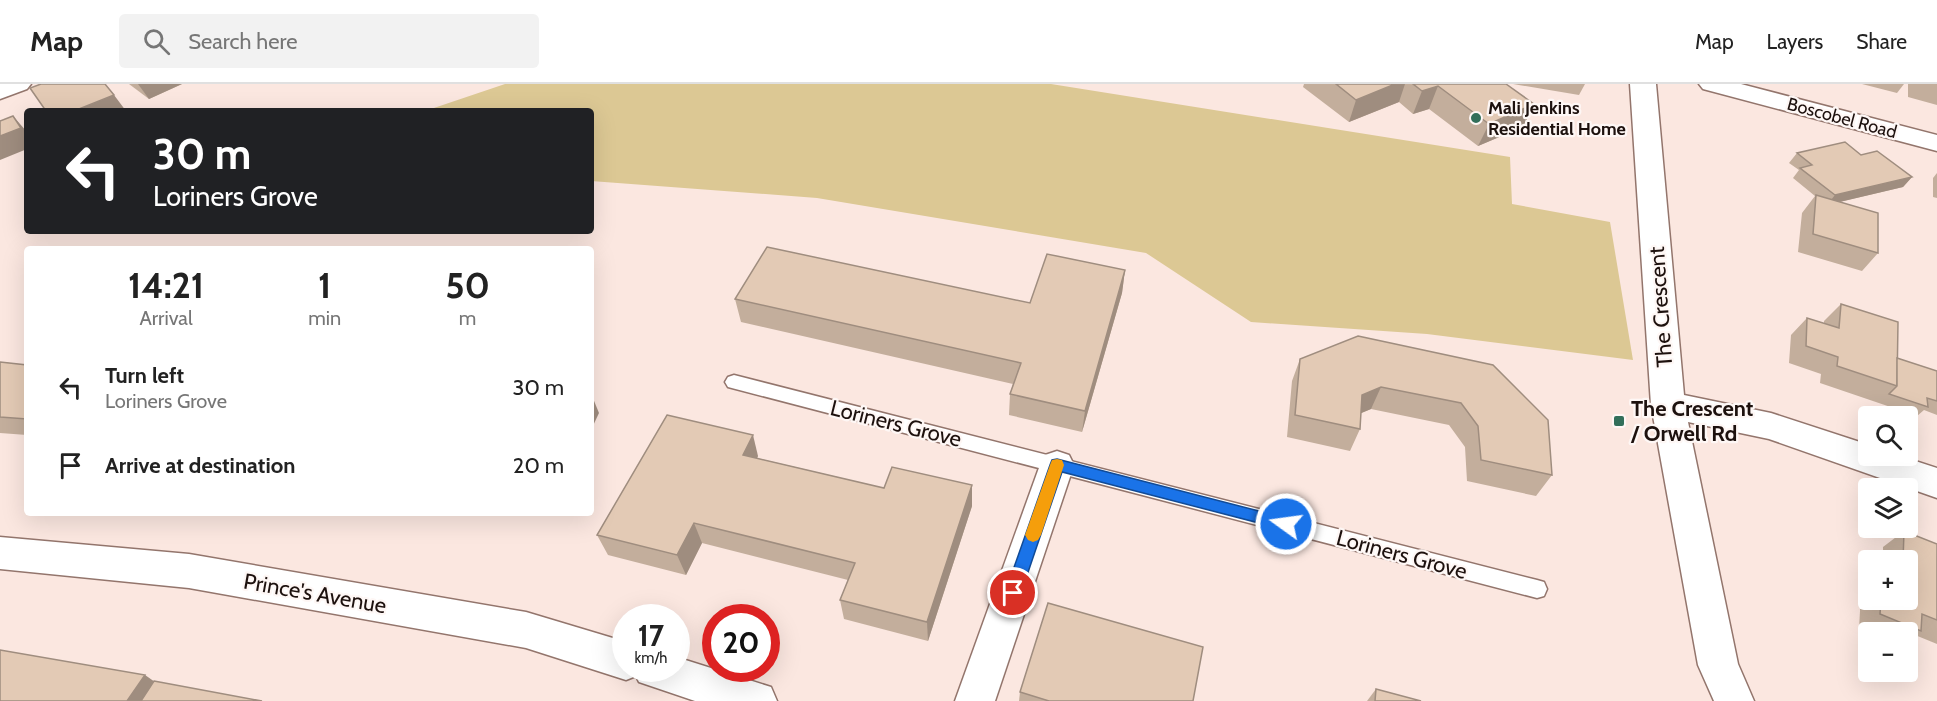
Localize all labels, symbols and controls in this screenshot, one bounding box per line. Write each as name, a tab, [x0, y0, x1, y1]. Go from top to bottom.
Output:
search box	[119, 14, 539, 68]
text: Map	[30, 24, 83, 58]
icon: search	[140, 25, 173, 58]
text: Search here	[188, 28, 297, 55]
text: Map	[1695, 29, 1734, 54]
text: Layers	[1767, 29, 1823, 54]
text: Share	[1856, 29, 1907, 54]
street label: Boscobel Road	[1785, 93, 1899, 143]
place label: Mali Jenkins Residential Home	[1488, 97, 1626, 140]
marker: Mali Jenkins Residential Home	[1469, 111, 1483, 125]
text: 30 m	[153, 128, 251, 180]
icon: left	[54, 132, 132, 210]
text: Loriners Grove	[153, 180, 318, 213]
street label: The Crescent	[1643, 245, 1678, 368]
text: 14:21	[128, 263, 204, 307]
text: 1	[318, 263, 331, 307]
text: 50	[445, 263, 490, 307]
text: Arrival	[139, 306, 193, 330]
text: min	[308, 306, 341, 330]
text: m	[459, 306, 476, 330]
text: Turn left	[105, 362, 184, 389]
icon: left	[54, 371, 87, 404]
text: 30 m	[512, 374, 564, 401]
text: Loriners Grove	[105, 389, 227, 413]
street label: Loriners Grove	[828, 394, 964, 453]
place label: The Crescent / Orwell Rd	[1630, 395, 1754, 447]
map controls	[1858, 406, 1918, 682]
button: search	[1858, 406, 1918, 466]
marker: The Crescent / Orwell Rd	[1612, 414, 1626, 428]
icon: arrive	[54, 449, 87, 482]
text: Arrive at destination	[105, 452, 295, 479]
text: 20 m	[513, 452, 564, 479]
button: layers	[1858, 478, 1918, 538]
position arrow	[1254, 492, 1318, 556]
street label: Loriners Grove	[1334, 524, 1470, 585]
button: +	[1858, 550, 1918, 610]
pin	[987, 567, 1038, 618]
street label: Prince's Avenue	[241, 568, 388, 619]
icon: arrive	[996, 576, 1029, 609]
speed limit sign: 20	[702, 604, 780, 682]
text: 17	[638, 617, 664, 654]
button: −	[1858, 622, 1918, 682]
text: km/h	[635, 649, 667, 667]

